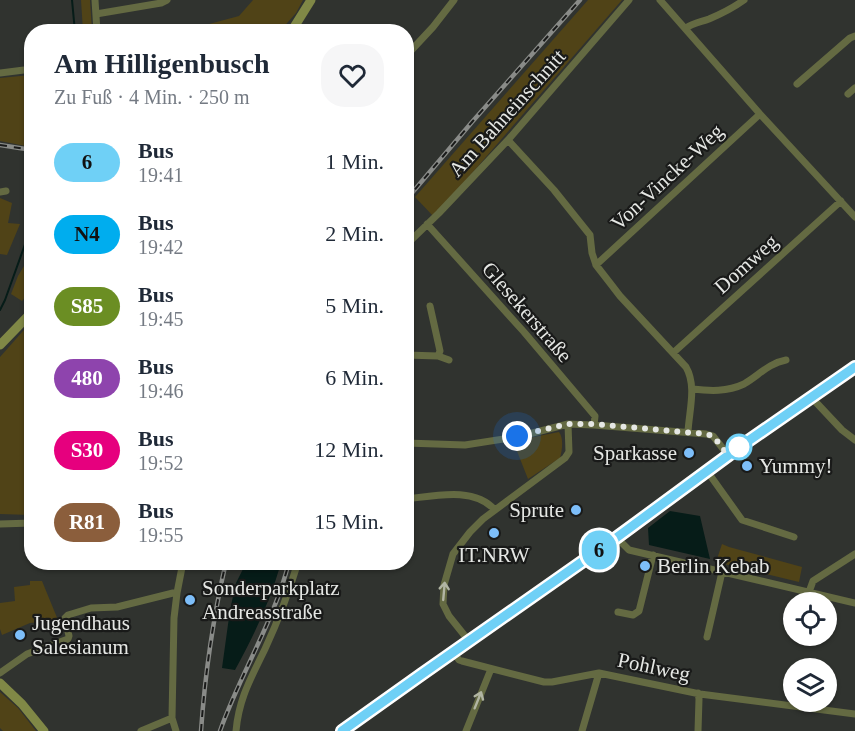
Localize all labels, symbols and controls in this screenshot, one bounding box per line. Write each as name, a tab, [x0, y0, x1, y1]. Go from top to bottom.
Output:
button: heart	[321, 44, 384, 107]
street label: Am Bahneinschnitt	[444, 44, 570, 181]
text: Am Hilligenbusch	[54, 48, 269, 79]
text: Zu Fuß · 4 Min. · 250 m	[54, 86, 250, 108]
street label: Von-Vincke-Weg	[606, 119, 728, 235]
text: Bus	[138, 138, 173, 163]
text: 1 Min.	[325, 149, 384, 174]
text: 6	[82, 150, 92, 174]
text: 19:41	[138, 164, 184, 186]
text: Bus	[138, 210, 173, 235]
text: 2 Min.	[325, 221, 384, 246]
text: N4	[74, 222, 100, 246]
street label: Domweg	[709, 229, 783, 299]
text: 19:42	[138, 236, 184, 258]
street label: Glesekerstraße	[477, 257, 577, 367]
text: Bus	[138, 282, 173, 307]
text: 5 Min.	[325, 293, 384, 318]
text: S85	[71, 294, 103, 318]
text: 19:45	[138, 308, 184, 330]
text: Bus	[138, 354, 173, 379]
text: 6 Min.	[325, 365, 384, 390]
text: 480	[71, 366, 103, 390]
text: 19:46	[138, 380, 184, 402]
your location	[502, 421, 532, 451]
text: Bus	[138, 426, 173, 451]
unlabelled marker	[726, 434, 752, 460]
text: 12 Min.	[314, 437, 384, 462]
text: S30	[71, 438, 103, 462]
place label: Sparkasse	[593, 441, 677, 465]
marker: Sparkasse	[682, 446, 696, 460]
text: 19:52	[138, 452, 184, 474]
place label: Yummy!	[759, 454, 833, 478]
marker: Yummy!	[740, 459, 754, 473]
text: Bus	[138, 498, 173, 523]
place label: Sprute	[509, 498, 564, 522]
marker: Sprute	[569, 503, 583, 517]
text: 15 Min.	[314, 509, 384, 534]
text: R81	[69, 510, 105, 534]
text: 19:55	[138, 524, 184, 546]
marker: IT.NRW	[487, 526, 501, 540]
line badge: 6	[580, 530, 618, 570]
text: 6	[594, 538, 604, 562]
place label: IT.NRW	[458, 543, 530, 567]
place label: Berlin Kebab	[657, 554, 770, 578]
marker: Berlin Kebab	[638, 559, 652, 573]
place label: Sonderparkplatz Andreasstraße	[202, 576, 340, 624]
one-way arrow	[439, 582, 450, 601]
map controls	[783, 592, 837, 712]
button: locate	[783, 592, 837, 646]
marker: Sonderparkplatz Andreasstraße	[183, 593, 197, 607]
place label: Jugendhaus Salesianum	[32, 611, 130, 659]
marker: Jugendhaus Salesianum	[13, 628, 27, 642]
street label: Pohlweg	[616, 648, 693, 686]
button: layers	[783, 658, 837, 712]
one-way arrow	[473, 691, 484, 709]

